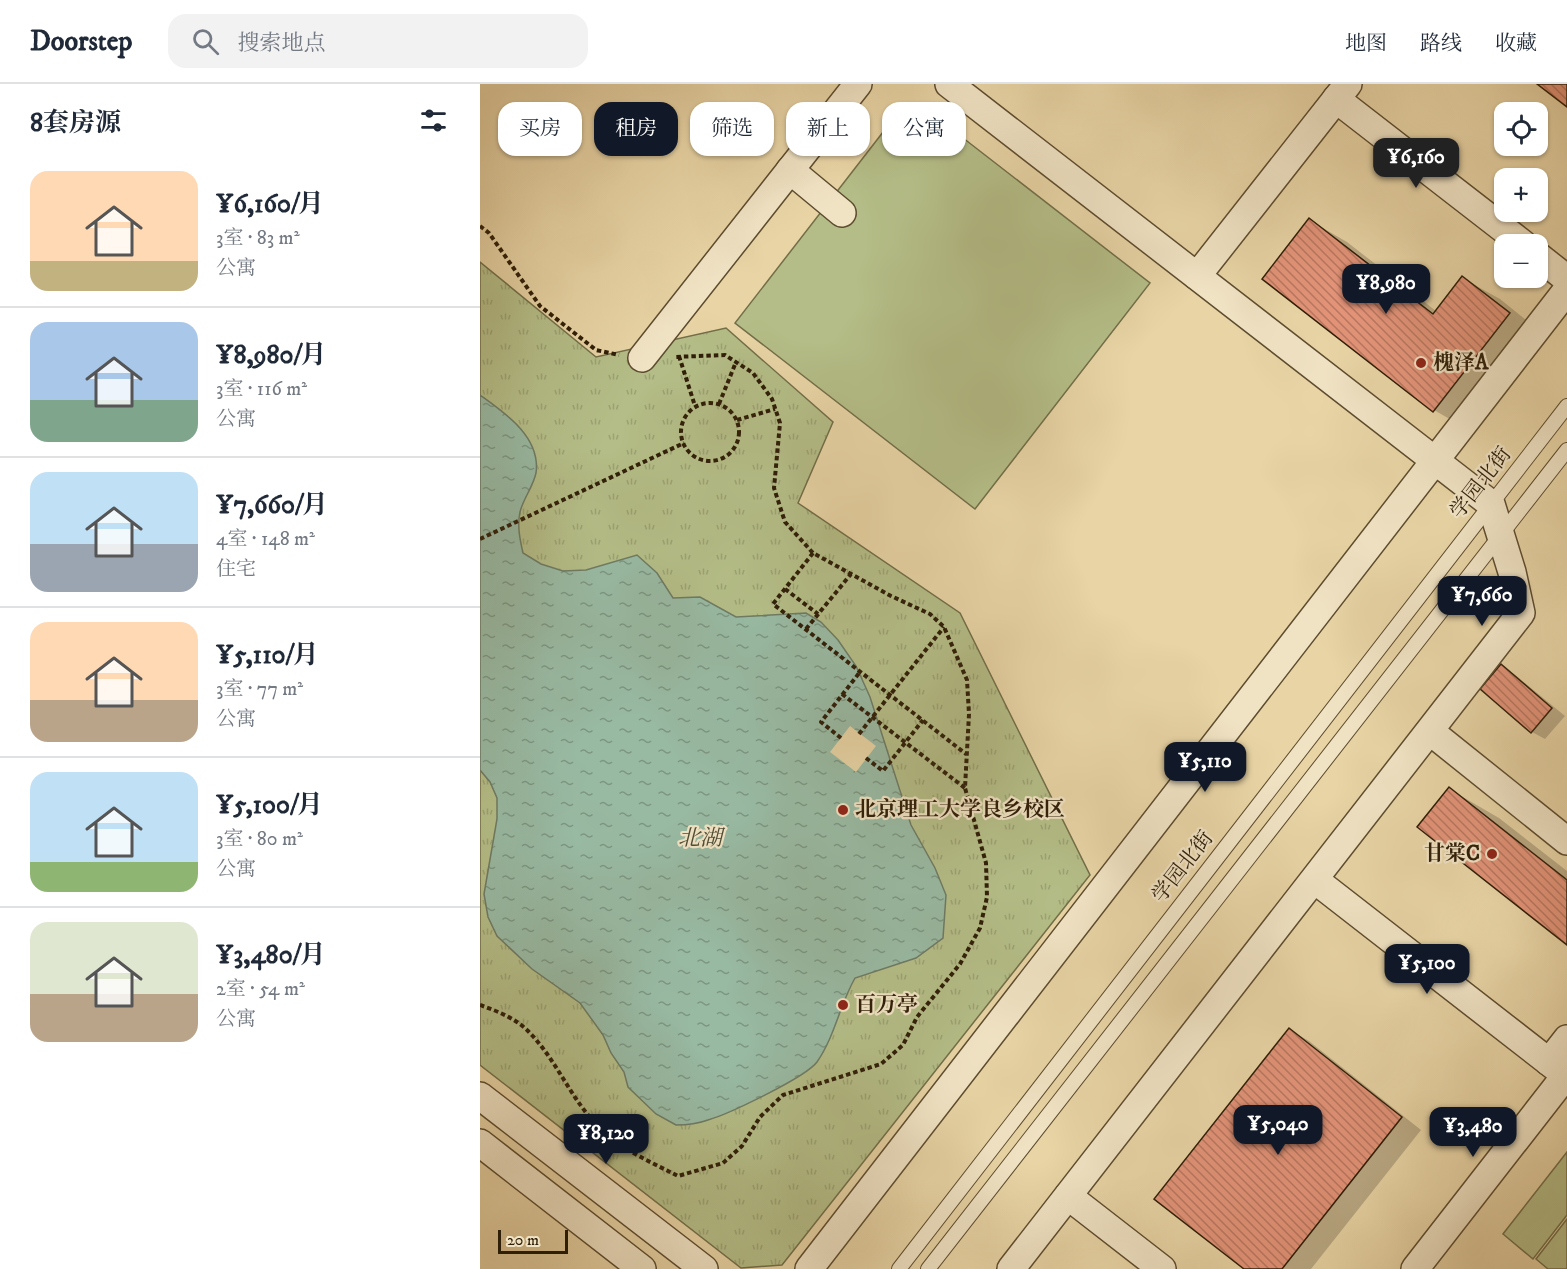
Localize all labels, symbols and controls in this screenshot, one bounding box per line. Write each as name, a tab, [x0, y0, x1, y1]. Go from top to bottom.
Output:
search box	[168, 14, 588, 68]
text: Doorstep	[30, 24, 132, 59]
icon: search	[189, 25, 222, 58]
text: 搜索地点	[237, 30, 325, 57]
text: 地图	[1345, 31, 1387, 57]
text: 路线	[1420, 31, 1462, 57]
text: 收藏	[1495, 31, 1537, 57]
chip: 买房	[498, 102, 582, 156]
chip: 租房	[594, 102, 678, 156]
chip: 筛选	[690, 102, 774, 156]
chip: 新上	[786, 102, 870, 156]
chip: 公寓	[882, 102, 966, 156]
map controls	[1494, 102, 1548, 288]
button: locate	[1494, 102, 1548, 156]
icon: filters	[417, 104, 450, 137]
text: 8套房源	[30, 107, 121, 140]
pin: ¥6,160	[1367, 138, 1465, 189]
text: ¥6,160	[1387, 145, 1445, 170]
button: +	[1494, 168, 1548, 222]
text: ¥6,160/月	[216, 188, 324, 221]
icon: home	[78, 195, 150, 267]
text: 3室 · 83 m²	[216, 226, 300, 251]
button: −	[1494, 234, 1548, 288]
text: 公寓	[216, 256, 256, 281]
pin: ¥8,980	[1337, 264, 1435, 315]
text: ¥8,980	[1356, 271, 1416, 296]
text: ¥8,980/月	[216, 339, 327, 372]
icon: home	[78, 346, 150, 418]
place label: 槐泽A	[1433, 350, 1489, 376]
marker: 槐泽A	[1414, 356, 1428, 370]
text: 3室 · 116 m²	[216, 377, 307, 402]
text: 公寓	[216, 407, 256, 432]
street label: 学园北街	[1445, 442, 1517, 524]
text: ¥7,660/月	[216, 489, 328, 522]
icon: home	[78, 496, 150, 568]
text: 4室 · 148 m²	[216, 527, 315, 552]
text: 住宅	[216, 557, 256, 582]
pin: ¥7,660	[1433, 576, 1531, 627]
text: ¥7,660	[1452, 583, 1512, 608]
text: ¥5,110/月	[216, 639, 319, 672]
icon: home	[78, 646, 150, 718]
text: 3室 · 77 m²	[216, 677, 303, 702]
text: 公寓	[216, 707, 256, 732]
pin: ¥5,110	[1156, 742, 1254, 793]
text: ¥5,110	[1178, 749, 1232, 774]
text: ¥5,100/月	[216, 789, 323, 822]
icon: home	[78, 796, 150, 868]
place label: 北京理工大学良乡校区	[855, 797, 1065, 823]
marker: 北京理工大学良乡校区	[836, 803, 850, 817]
water label: 北湖	[678, 825, 726, 852]
street label: 学园北街	[1147, 826, 1219, 908]
text: 3室 · 80 m²	[216, 827, 303, 852]
place label: 甘棠C	[1424, 841, 1480, 867]
marker: 甘棠C	[1485, 847, 1499, 861]
text: 公寓	[216, 857, 256, 882]
text: ¥3,480/月	[216, 939, 326, 972]
pin: ¥5,100	[1378, 944, 1476, 995]
icon: home	[78, 946, 150, 1018]
text: ¥5,100	[1399, 951, 1455, 976]
text: 2室 · 54 m²	[216, 977, 305, 1002]
place label: 百万亭	[855, 992, 918, 1018]
marker: 百万亭	[836, 998, 850, 1012]
text: 公寓	[216, 1007, 256, 1032]
pin: ¥5,040	[1229, 1105, 1327, 1156]
pin: ¥3,480	[1424, 1107, 1522, 1158]
text: ¥5,040	[1247, 1112, 1309, 1137]
pin: ¥8,120	[557, 1114, 655, 1165]
text: ¥3,480	[1444, 1114, 1502, 1139]
text: ¥8,120	[578, 1121, 634, 1146]
scale bar	[498, 1227, 568, 1254]
text: 20 m	[507, 1230, 539, 1250]

